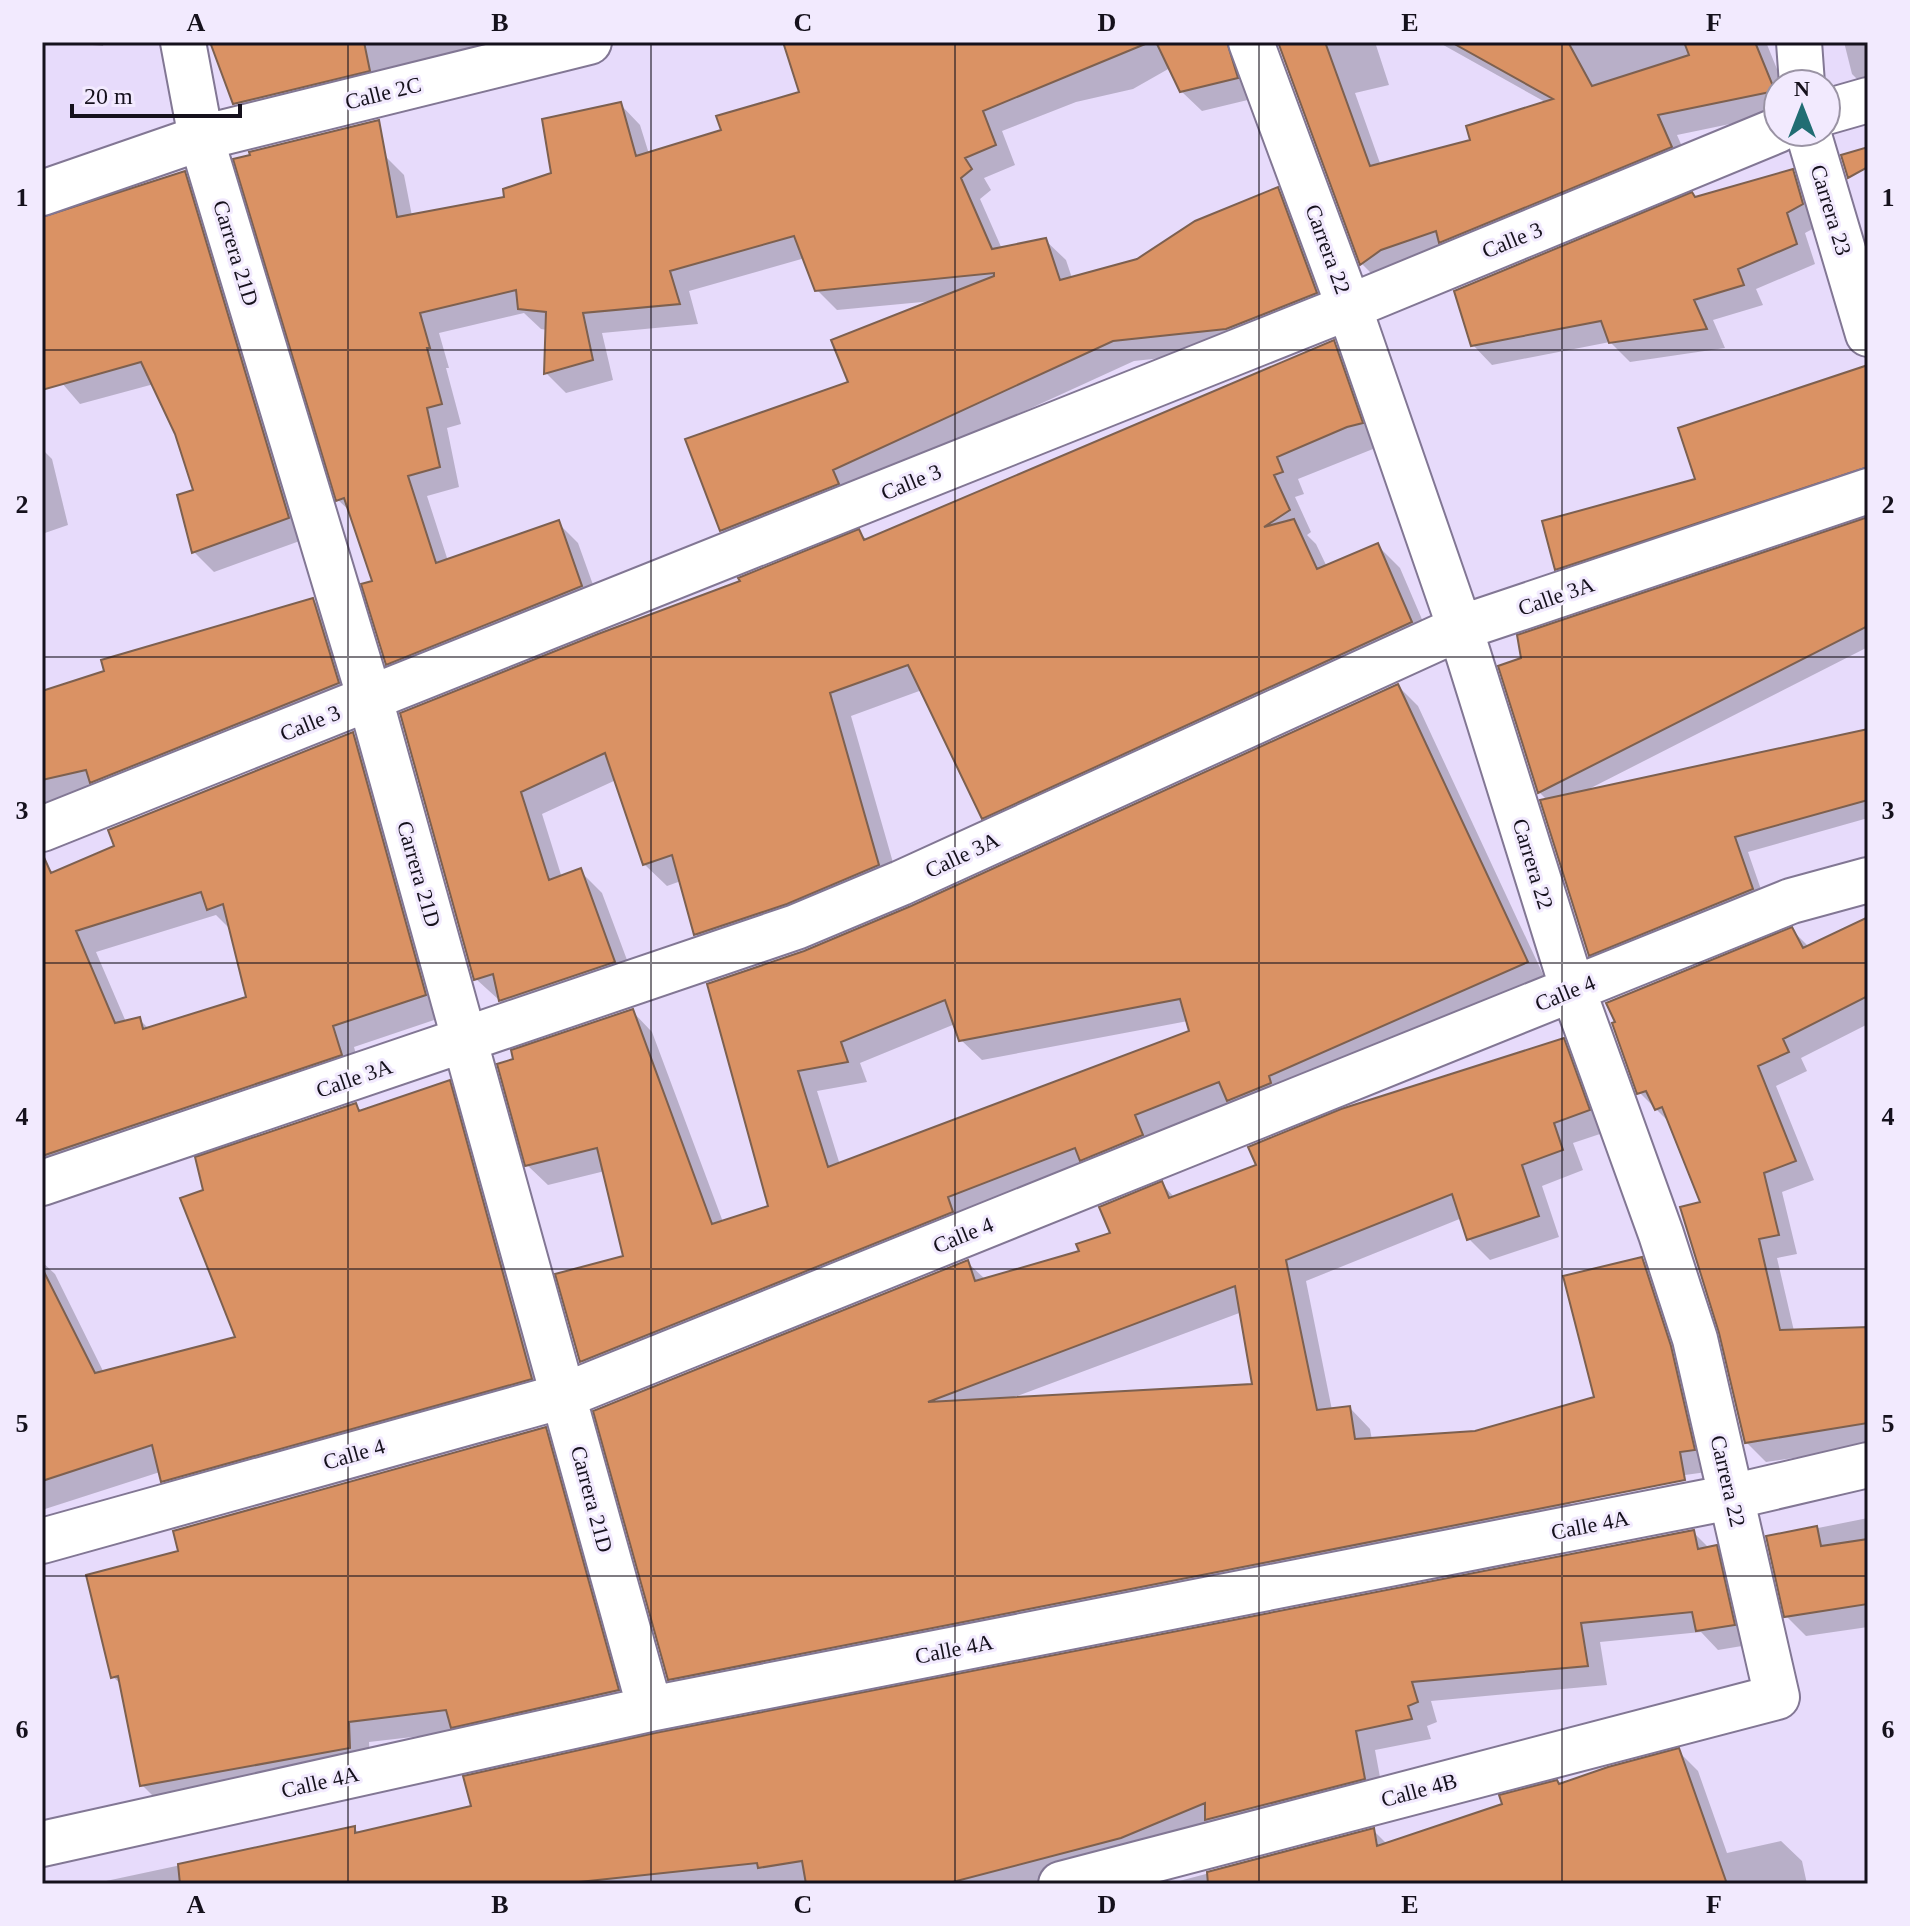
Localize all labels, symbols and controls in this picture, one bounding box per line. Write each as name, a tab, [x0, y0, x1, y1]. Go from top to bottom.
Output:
text: A	[187, 8, 206, 37]
text: B	[491, 8, 509, 37]
text: C	[794, 8, 812, 37]
text: D	[1098, 8, 1116, 37]
text: E	[1401, 8, 1419, 37]
text: F	[1706, 8, 1722, 37]
scale bar	[72, 68, 240, 118]
north arrow	[1762, 68, 1842, 148]
street label: Calle 2C	[342, 71, 424, 115]
text: N	[1794, 76, 1810, 101]
text: 20 m	[84, 83, 133, 109]
street label: Carrera 23	[1805, 162, 1857, 258]
text: 1	[16, 183, 29, 212]
text: 1	[1882, 183, 1895, 212]
street label: Carrera 21D	[208, 197, 264, 309]
street label: Carrera 22	[1300, 201, 1356, 297]
street label: Calle 3	[1478, 217, 1546, 263]
street label: Calle 3	[877, 459, 945, 505]
text: 2	[16, 490, 29, 519]
text: 2	[1882, 490, 1895, 519]
street label: Calle 3A	[1515, 571, 1597, 621]
street label: Calle 3	[276, 700, 344, 746]
text: 3	[16, 796, 29, 825]
text: 3	[1882, 796, 1895, 825]
street label: Carrera 22	[1507, 816, 1559, 912]
street label: Carrera 21D	[392, 818, 446, 930]
street label: Calle 3A	[921, 827, 1003, 883]
street label: Calle 4	[1531, 970, 1599, 1016]
street label: Calle 3A	[313, 1053, 395, 1103]
text: 4	[16, 1102, 29, 1131]
text: 4	[1882, 1102, 1895, 1131]
street label: Calle 4	[929, 1212, 997, 1258]
text: 5	[16, 1409, 29, 1438]
text: 5	[1882, 1409, 1895, 1438]
street label: Calle 4	[320, 1433, 388, 1475]
street label: Carrera 22	[1705, 1433, 1751, 1529]
street label: Carrera 21D	[566, 1443, 618, 1555]
street label: Calle 4A	[1549, 1505, 1631, 1545]
street label: Calle 4A	[913, 1629, 995, 1669]
text: 6	[16, 1715, 29, 1744]
text: 6	[1882, 1715, 1895, 1744]
street label: Calle 4A	[279, 1761, 361, 1803]
street label: Calle 4B	[1378, 1768, 1460, 1812]
text: A	[187, 1890, 206, 1919]
text: B	[491, 1890, 509, 1919]
text: C	[794, 1890, 812, 1919]
text: D	[1098, 1890, 1116, 1919]
text: E	[1401, 1890, 1419, 1919]
text: F	[1706, 1890, 1722, 1919]

